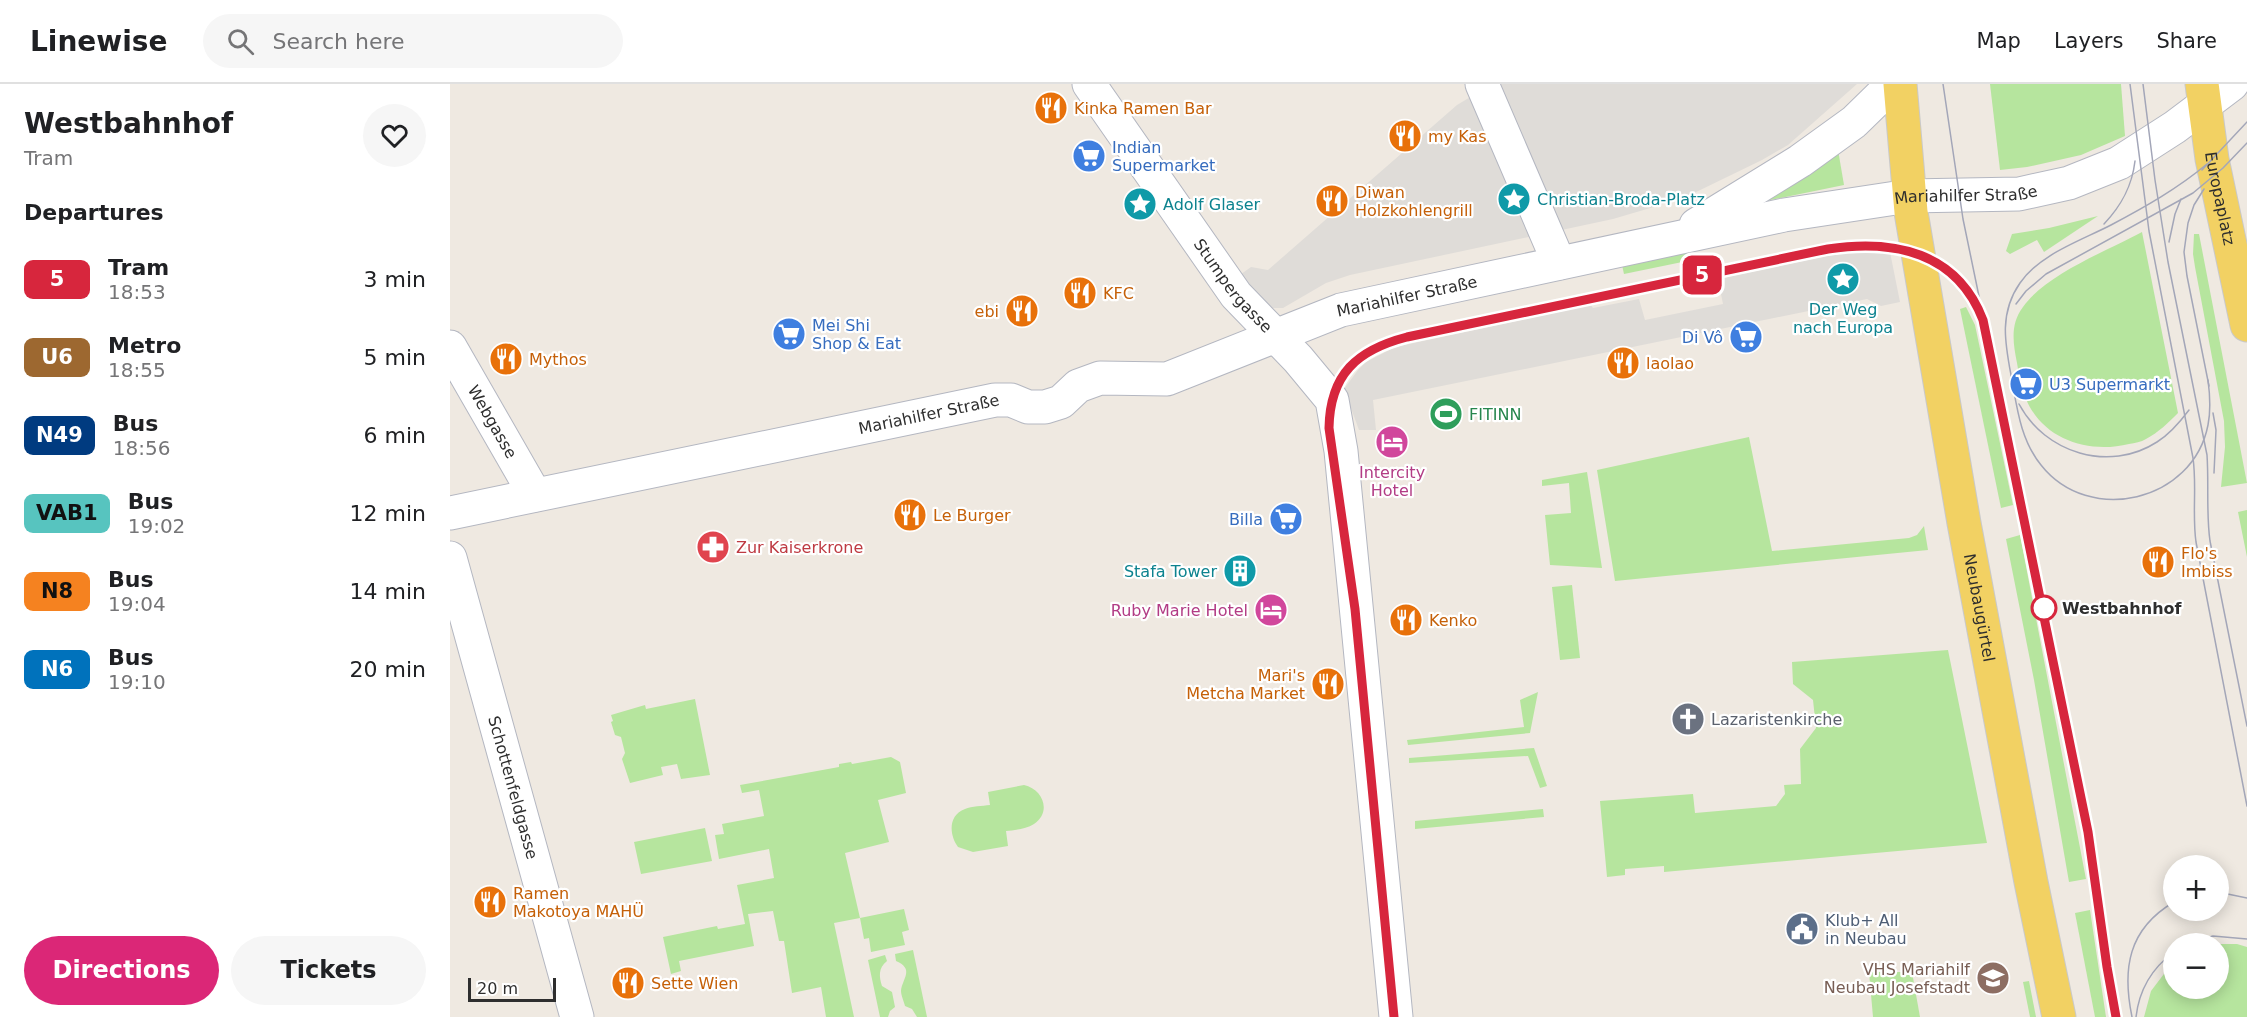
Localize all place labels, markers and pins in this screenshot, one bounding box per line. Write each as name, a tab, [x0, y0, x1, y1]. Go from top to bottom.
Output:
restaurant icon: Kinka Ramen Bar	[1033, 90, 1069, 126]
place label: Kinka Ramen Bar	[1074, 99, 1212, 118]
restaurant icon: my Kas	[1387, 118, 1423, 154]
place label: my Kas	[1428, 127, 1487, 146]
supermarket icon: Indian Supermarket	[1071, 138, 1107, 174]
place label: Indian Supermarket	[1112, 138, 1215, 175]
place icon: Christian-Broda-Platz	[1496, 181, 1532, 217]
restaurant icon: Diwan Holzkohlengrill	[1314, 183, 1350, 219]
place label: Diwan Holzkohlengrill	[1355, 183, 1473, 220]
place icon: Adolf Glaser	[1122, 186, 1158, 222]
place label: Christian-Broda-Platz	[1537, 190, 1705, 209]
place label: Adolf Glaser	[1163, 195, 1261, 214]
place icon: Der Weg nach Europa	[1825, 261, 1861, 297]
restaurant icon: KFC	[1062, 275, 1098, 311]
place label: KFC	[1103, 284, 1134, 303]
restaurant icon: ebi	[1004, 293, 1040, 329]
place label: Der Weg nach Europa	[1793, 300, 1893, 337]
place label: ebi	[975, 302, 999, 321]
supermarket icon: Mei Shi Shop & Eat	[771, 316, 807, 352]
place label: Mei Shi Shop & Eat	[812, 316, 901, 353]
supermarket icon: Di Vô	[1728, 319, 1764, 355]
place label: Di Vô	[1682, 328, 1723, 347]
restaurant icon: Mythos	[488, 341, 524, 377]
restaurant icon: laolao	[1605, 345, 1641, 381]
place label: Mythos	[529, 350, 587, 369]
place label: laolao	[1646, 354, 1694, 373]
supermarket icon: U3 Supermarkt	[2008, 366, 2044, 402]
place label: U3 Supermarkt	[2049, 375, 2170, 394]
sports icon: FITINN	[1428, 396, 1464, 432]
place label: FITINN	[1469, 405, 1521, 424]
hotel icon: Intercity Hotel	[1374, 424, 1410, 460]
place label: Intercity Hotel	[1359, 463, 1425, 500]
restaurant icon: Le Burger	[892, 497, 928, 533]
supermarket icon: Billa	[1268, 501, 1304, 537]
place label: Le Burger	[933, 506, 1011, 525]
place label: Billa	[1229, 510, 1263, 529]
pharmacy icon: Zur Kaiserkrone	[695, 529, 731, 565]
place label: Zur Kaiserkrone	[736, 538, 863, 557]
restaurant icon: Flo's Imbiss	[2140, 544, 2176, 580]
place label: Flo's Imbiss	[2181, 544, 2233, 581]
building icon: Stafa Tower	[1222, 553, 1258, 589]
place label: Stafa Tower	[1124, 562, 1217, 581]
hotel icon: Ruby Marie Hotel	[1253, 592, 1289, 628]
marker: Westbahnhof	[2031, 595, 2057, 621]
place label: Westbahnhof	[2062, 599, 2183, 618]
place label: Ruby Marie Hotel	[1111, 601, 1248, 620]
restaurant icon: Kenko	[1388, 602, 1424, 638]
place label: Kenko	[1429, 611, 1477, 630]
place label: Mari's Metcha Market	[1186, 666, 1305, 703]
restaurant icon: Mari's Metcha Market	[1310, 666, 1346, 702]
church icon: Lazaristenkirche	[1670, 701, 1706, 737]
place label: Lazaristenkirche	[1711, 710, 1842, 729]
restaurant icon: Ramen Makotoya MAHÜ	[472, 884, 508, 920]
place label: Ramen Makotoya MAHÜ	[513, 884, 644, 921]
public building icon: Klub+ All in Neubau	[1784, 911, 1820, 947]
place label: Klub+ All in Neubau	[1825, 911, 1907, 948]
place label: VHS Mariahilf Neubau Josefstadt	[1824, 960, 1970, 997]
school or university icon: VHS Mariahilf Neubau Josefstadt	[1975, 960, 2011, 996]
restaurant icon: Sette Wien	[610, 965, 646, 1001]
place label: Sette Wien	[651, 974, 738, 993]

